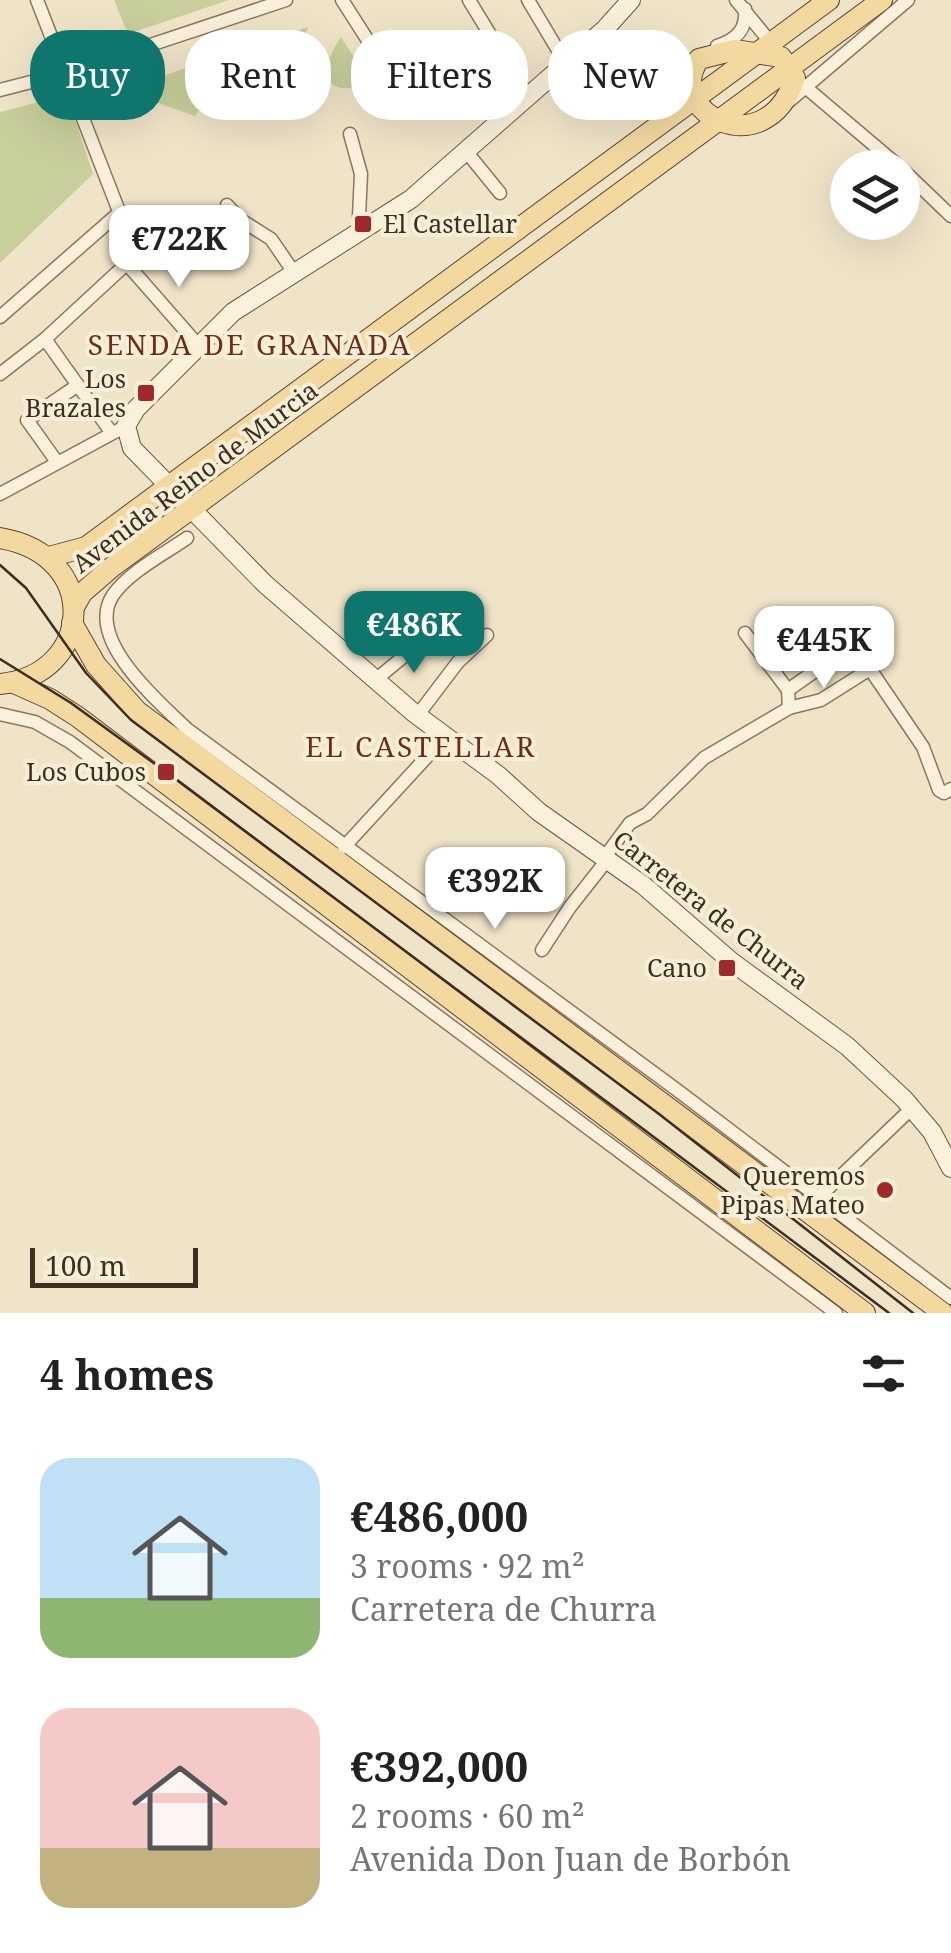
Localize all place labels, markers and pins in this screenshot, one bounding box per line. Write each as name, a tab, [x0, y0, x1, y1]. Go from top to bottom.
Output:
pin: €722K	[109, 205, 249, 290]
place label: El Castellar	[383, 206, 517, 240]
marker: El Castellar	[352, 213, 374, 235]
place label: Los Brazales	[25, 361, 126, 424]
marker: Los Brazales	[135, 382, 157, 404]
pin: €486K	[344, 591, 484, 676]
pin: €445K	[754, 606, 894, 691]
place label: Los Cubos	[26, 754, 146, 788]
marker: Los Cubos	[155, 761, 177, 783]
pin: €392K	[425, 847, 565, 932]
place label: Cano	[647, 950, 707, 984]
marker: Cano	[716, 957, 738, 979]
place label: Queremos Pipas Mateo	[721, 1158, 865, 1221]
marker: Queremos Pipas Mateo	[874, 1179, 896, 1201]

